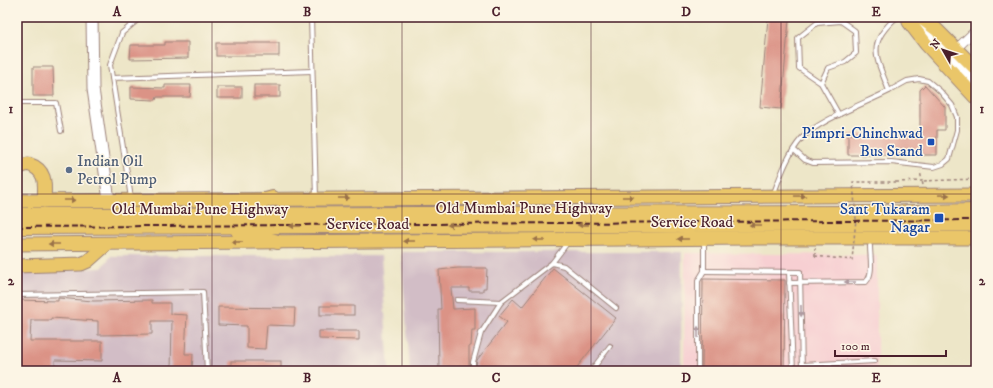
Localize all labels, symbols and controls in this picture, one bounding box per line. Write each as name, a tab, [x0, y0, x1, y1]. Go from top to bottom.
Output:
text: A	[112, 4, 122, 20]
text: B	[303, 4, 311, 20]
text: C	[492, 4, 501, 20]
text: D	[681, 4, 691, 20]
text: E	[871, 4, 881, 20]
north arrow	[923, 30, 963, 70]
text: N	[928, 36, 944, 52]
text: 1	[9, 101, 14, 117]
text: 1	[980, 101, 985, 117]
place label: Pimpri-Chinchwad Bus Stand	[801, 123, 923, 161]
marker: Pimpri-Chinchwad Bus Stand	[926, 137, 936, 147]
place label: Indian Oil Petrol Pump	[77, 151, 157, 189]
marker: Indian Oil Petrol Pump	[64, 165, 74, 175]
one-way arrow	[938, 192, 951, 198]
one-way arrow	[794, 193, 807, 199]
one-way arrow	[622, 194, 634, 201]
one-way arrow	[338, 195, 351, 201]
one-way arrow	[64, 197, 76, 204]
street label: Old Mumbai Pune Highway	[436, 198, 613, 218]
street label: Old Mumbai Pune Highway	[112, 199, 289, 219]
place label: Sant Tukaram Nagar	[840, 199, 930, 237]
street label: Service Road	[651, 212, 733, 232]
marker: Sant Tukaram Nagar	[933, 212, 945, 224]
street label: Service Road	[327, 214, 409, 234]
one-way arrow	[446, 222, 459, 228]
one-way arrow	[576, 222, 589, 228]
one-way arrow	[748, 222, 761, 228]
one-way arrow	[288, 223, 301, 229]
one-way arrow	[676, 236, 689, 242]
one-way arrow	[532, 237, 545, 243]
one-way arrow	[402, 238, 415, 244]
one-way arrow	[230, 239, 243, 245]
one-way arrow	[47, 241, 60, 247]
text: 2	[8, 273, 15, 289]
text: 2	[979, 273, 986, 289]
one-way arrow	[843, 279, 856, 285]
one-way arrow	[798, 305, 804, 318]
one-way arrow	[695, 325, 701, 338]
scale bar	[835, 332, 946, 358]
text: 100 m	[841, 339, 870, 354]
text: A	[112, 370, 122, 386]
text: B	[303, 370, 311, 386]
text: C	[492, 370, 501, 386]
text: D	[681, 370, 691, 386]
text: E	[871, 370, 881, 386]

